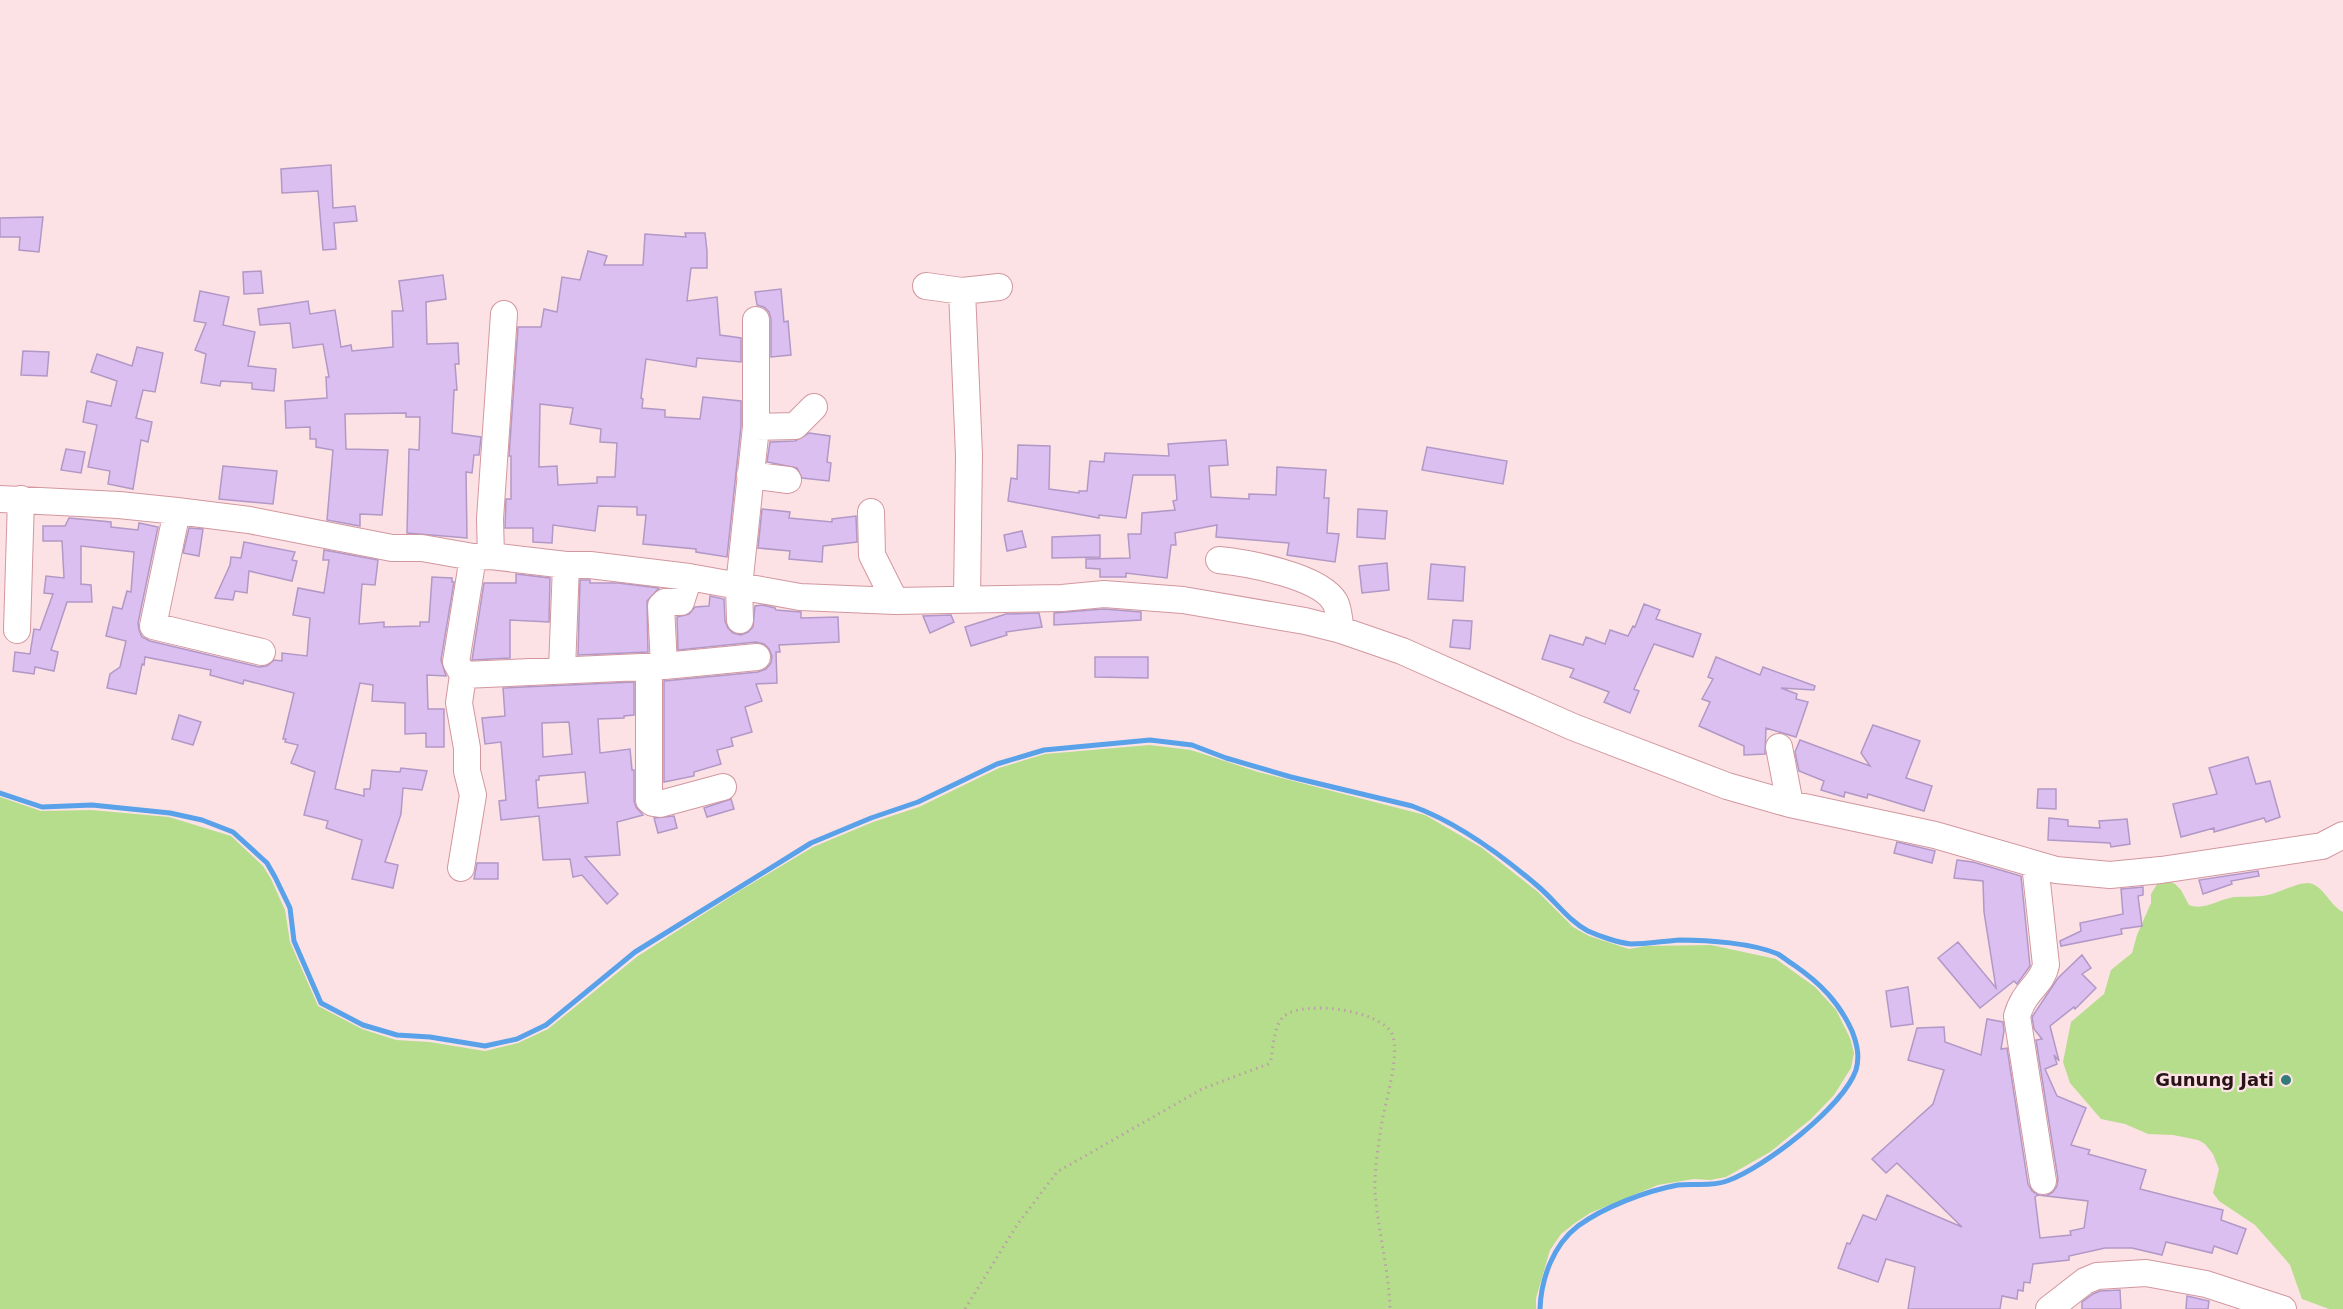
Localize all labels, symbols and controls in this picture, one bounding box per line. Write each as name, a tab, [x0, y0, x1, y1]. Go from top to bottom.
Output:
place label: Gunung Jati	[2155, 1069, 2274, 1090]
marker: Gunung Jati	[2279, 1073, 2293, 1087]

